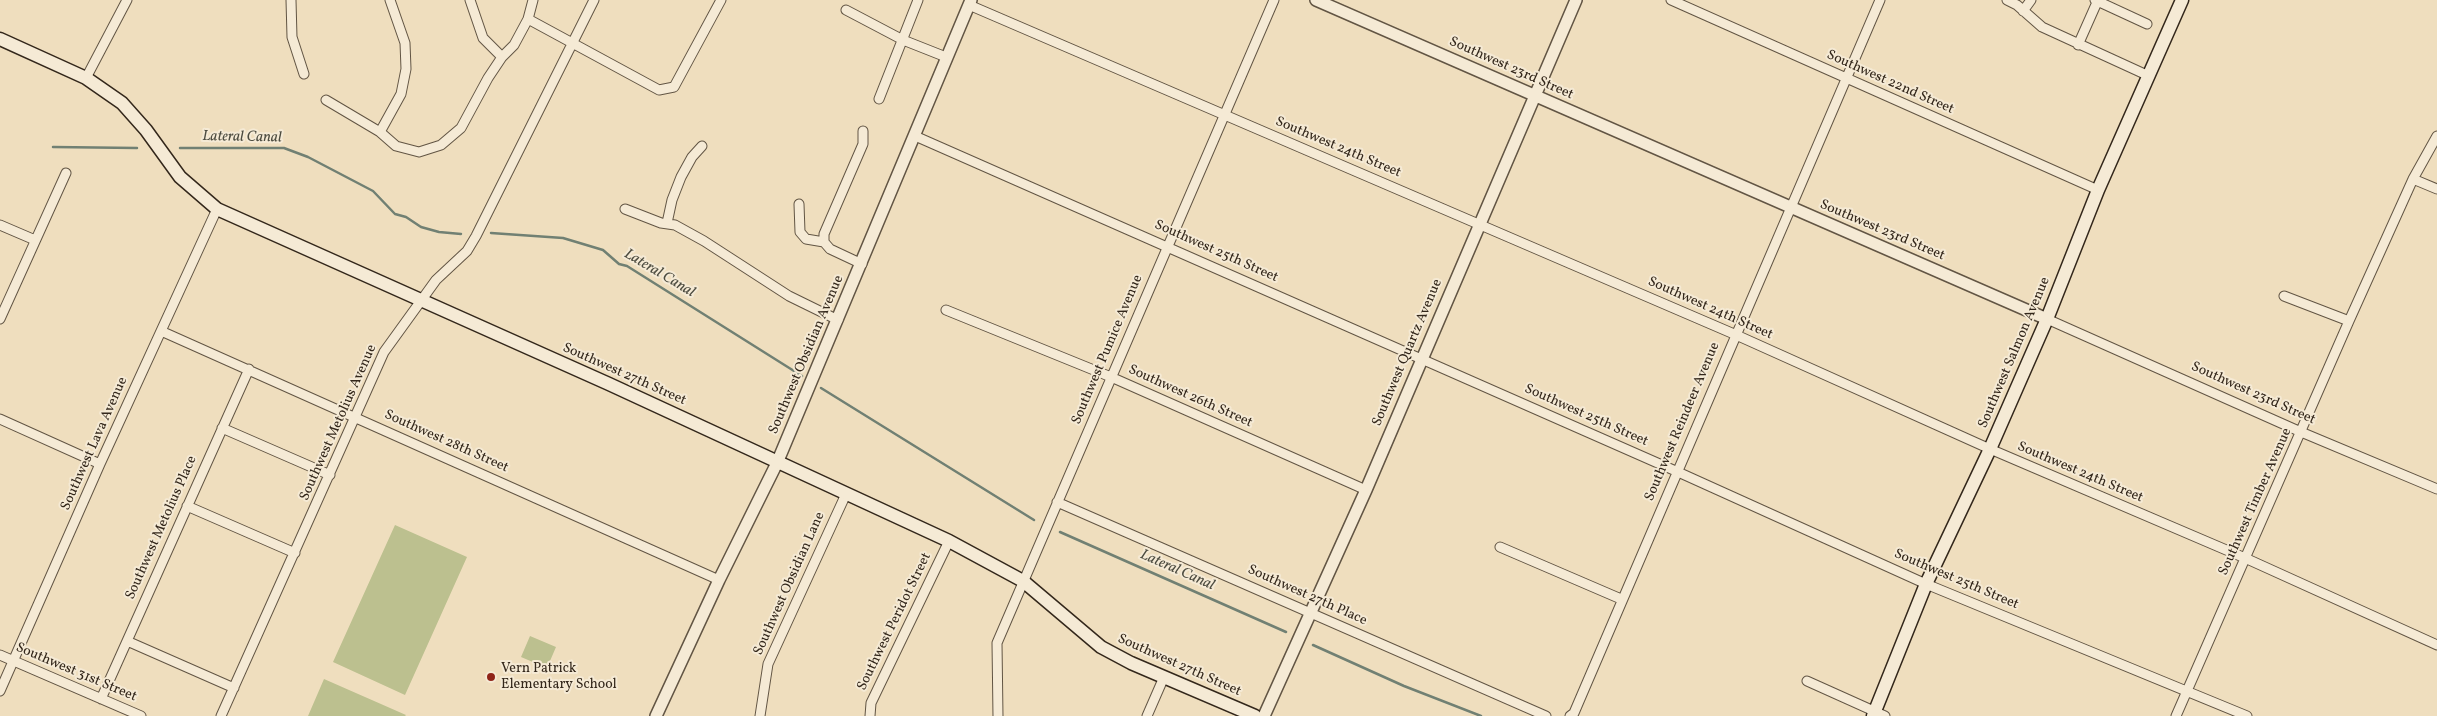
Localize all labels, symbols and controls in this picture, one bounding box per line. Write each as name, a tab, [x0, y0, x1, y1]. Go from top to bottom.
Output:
street label: Southwest 23rd Street	[1446, 34, 1576, 104]
street label: Southwest 22nd Street	[1824, 47, 1956, 119]
street label: Southwest 24th Street	[1273, 114, 1403, 182]
water label: Lateral Canal	[202, 128, 282, 148]
street label: Southwest 23rd Street	[1817, 197, 1947, 265]
street label: Southwest 25th Street	[1151, 217, 1281, 287]
water label: Lateral Canal	[620, 246, 698, 302]
street label: Southwest Obsidian Avenue	[766, 273, 848, 437]
street label: Southwest Pumice Avenue	[1069, 273, 1147, 427]
street label: Southwest 24th Street	[1645, 274, 1775, 344]
street label: Southwest Salmon Avenue	[1976, 275, 2054, 431]
street label: Southwest Quartz Avenue	[1369, 277, 1447, 429]
street label: Southwest 27th Street	[560, 340, 688, 410]
street label: Southwest Reindeer Avenue	[1642, 340, 1724, 504]
street label: Southwest Metolius Avenue	[297, 342, 381, 504]
street label: Southwest 23rd Street	[2188, 359, 2318, 429]
street label: Southwest 26th Street	[1125, 362, 1255, 432]
street label: Southwest Lava Avenue	[58, 375, 132, 513]
street label: Southwest 25th Street	[1521, 381, 1651, 451]
street label: Southwest 28th Street	[381, 407, 511, 477]
street label: Southwest Timber Avenue	[2216, 426, 2296, 578]
street label: Southwest 24th Street	[2015, 439, 2145, 507]
street label: Southwest Metolius Place	[123, 454, 201, 602]
street label: Southwest Obsidian Lane	[751, 510, 829, 658]
street label: Southwest 25th Street	[1891, 546, 2021, 614]
water label: Lateral Canal	[1137, 547, 1217, 595]
street label: Southwest Peridot Street	[854, 550, 936, 694]
street label: Southwest 27th Place	[1245, 562, 1369, 630]
street label: Southwest 27th Street	[1115, 631, 1243, 701]
street label: Southwest 31st Street	[13, 640, 139, 706]
place label: Vern Patrick Elementary School	[501, 661, 617, 694]
marker: Vern Patrick Elementary School	[485, 671, 497, 683]

